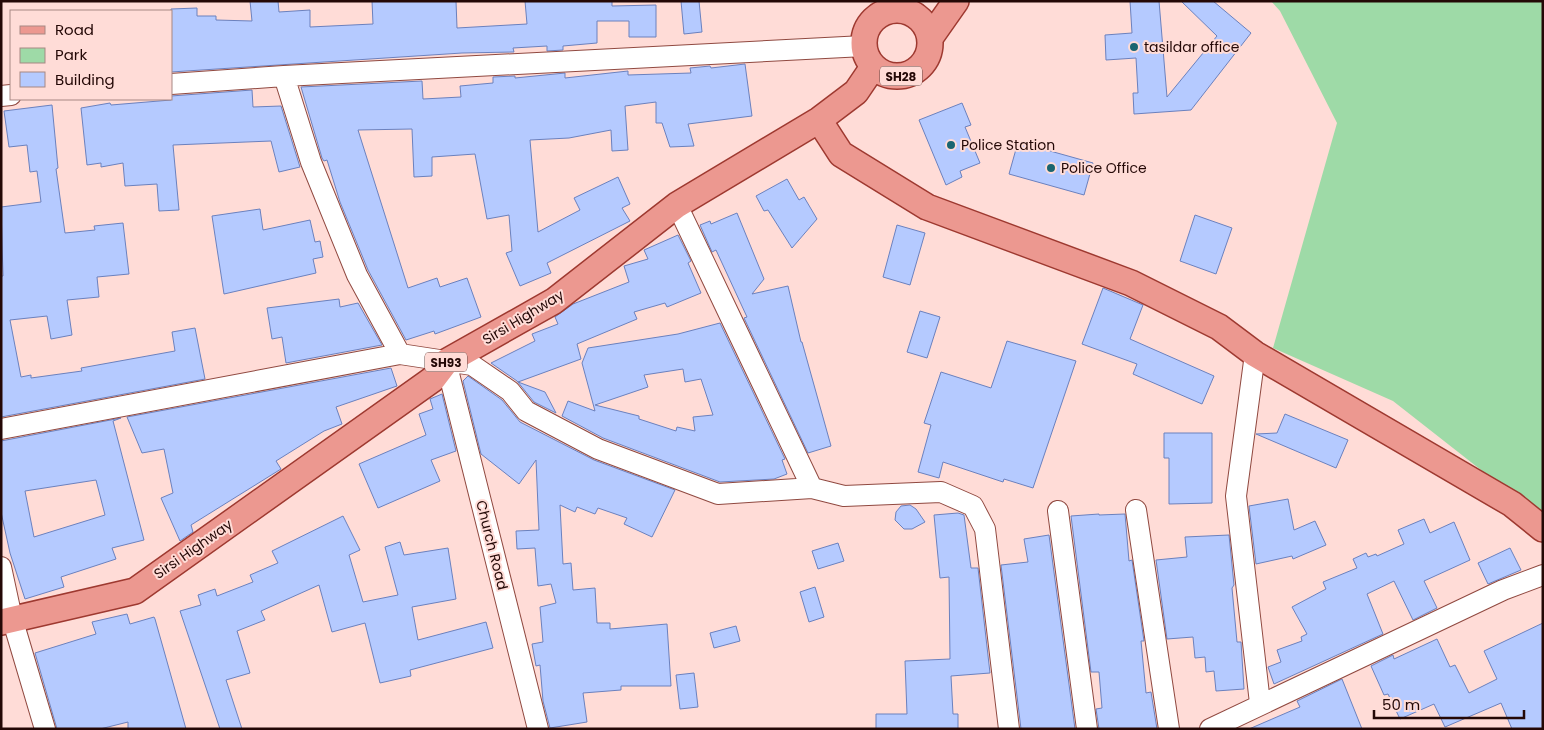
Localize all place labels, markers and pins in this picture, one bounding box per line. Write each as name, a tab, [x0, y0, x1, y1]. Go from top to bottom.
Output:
place label: tasildar office	[1144, 37, 1240, 57]
marker: tasildar office	[1128, 41, 1140, 53]
place label: Police Station	[961, 135, 1055, 155]
marker: Police Station	[945, 139, 957, 151]
place label: Police Office	[1061, 158, 1147, 178]
marker: Police Office	[1045, 162, 1057, 174]

